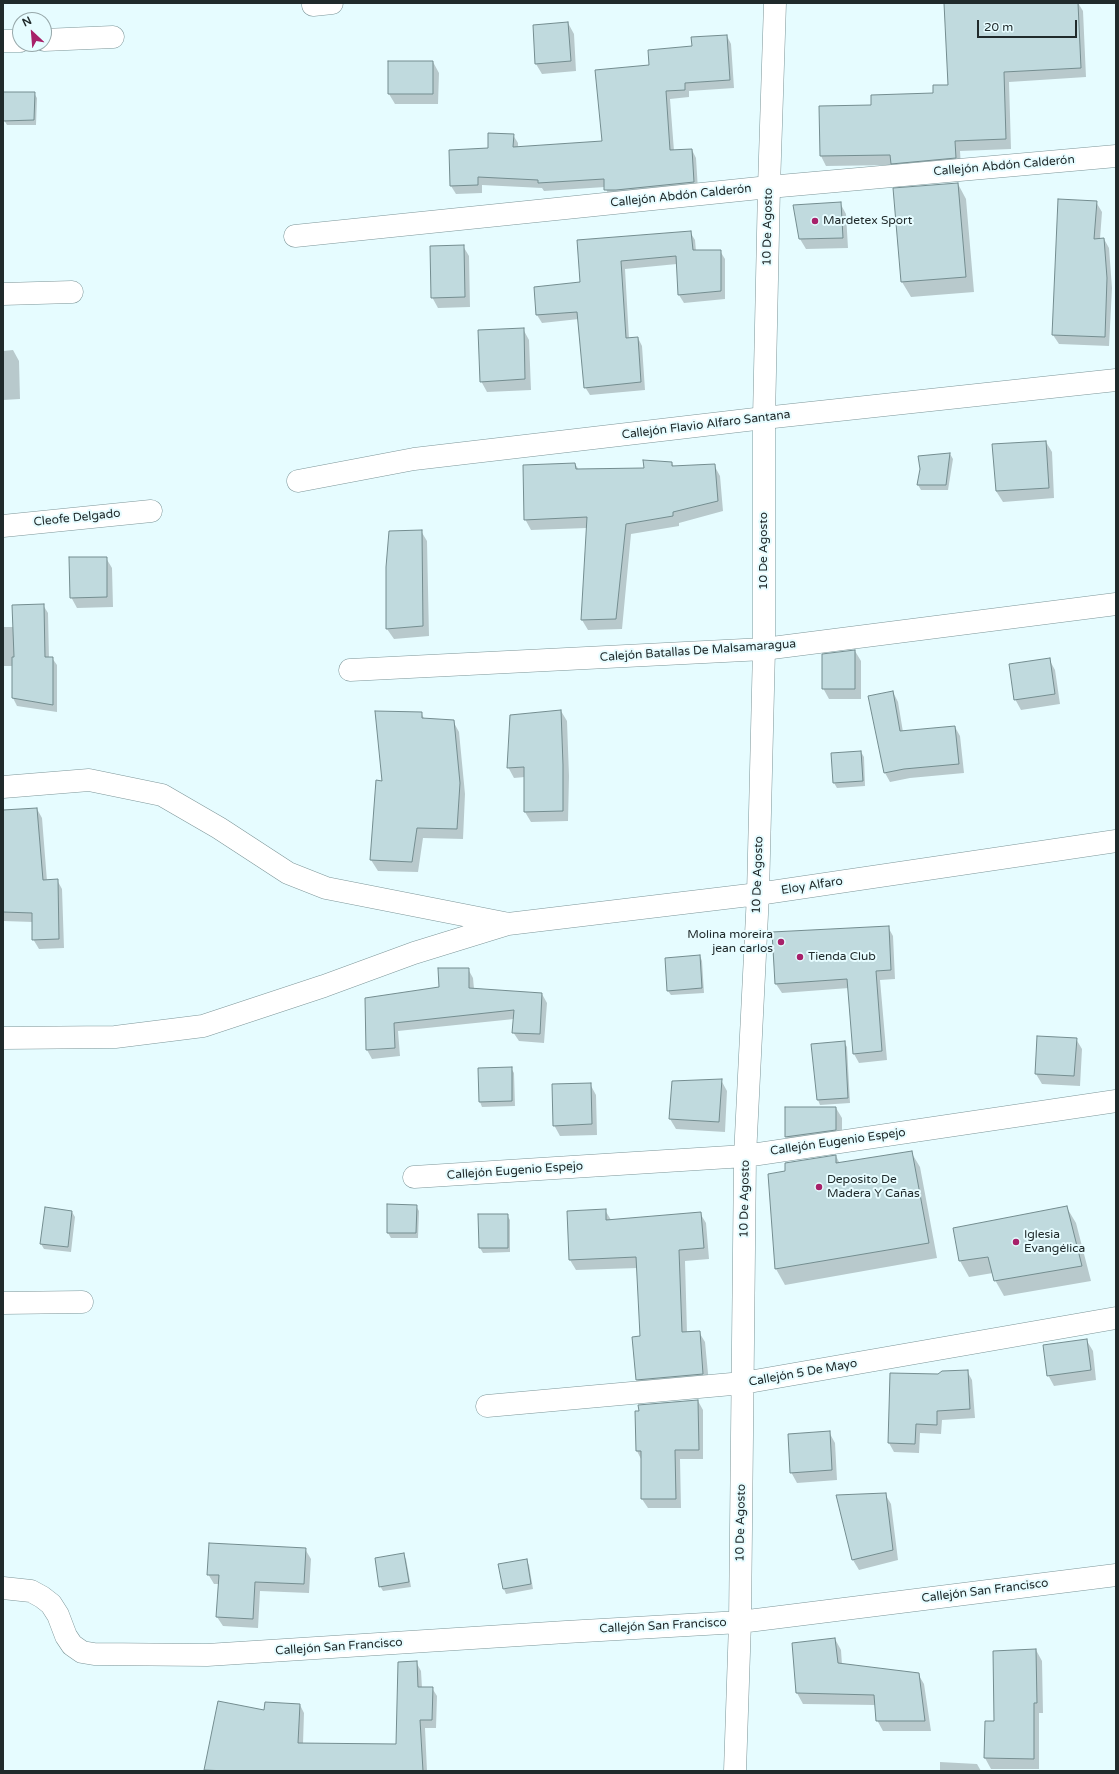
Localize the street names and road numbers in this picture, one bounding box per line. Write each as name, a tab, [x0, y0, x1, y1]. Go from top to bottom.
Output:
street label: Callejón Abdón Calderón	[933, 153, 1075, 179]
street label: Callejón Abdón Calderón	[610, 181, 752, 211]
street label: 10 De Agosto	[760, 188, 776, 266]
street label: Callejón Flavio Alfaro Santana	[621, 408, 791, 442]
street label: Cleofe Delgado	[33, 506, 121, 530]
street label: 10 De Agosto	[757, 512, 771, 590]
street label: Calejón Batallas De Malsamaragua	[599, 637, 797, 665]
street label: 10 De Agosto	[749, 836, 767, 914]
street label: Eloy Alfaro	[780, 874, 844, 898]
street label: Callejón Eugenio Espejo	[769, 1125, 907, 1159]
street label: Callejón Eugenio Espejo	[446, 1159, 584, 1183]
street label: 10 De Agosto	[737, 1160, 753, 1238]
street label: Callejón 5 De Mayo	[748, 1356, 858, 1390]
street label: 10 De Agosto	[733, 1484, 749, 1562]
street label: Callejón San Francisco	[921, 1576, 1049, 1606]
street label: Callejón San Francisco	[599, 1615, 727, 1637]
street label: Callejón San Francisco	[275, 1635, 403, 1659]

